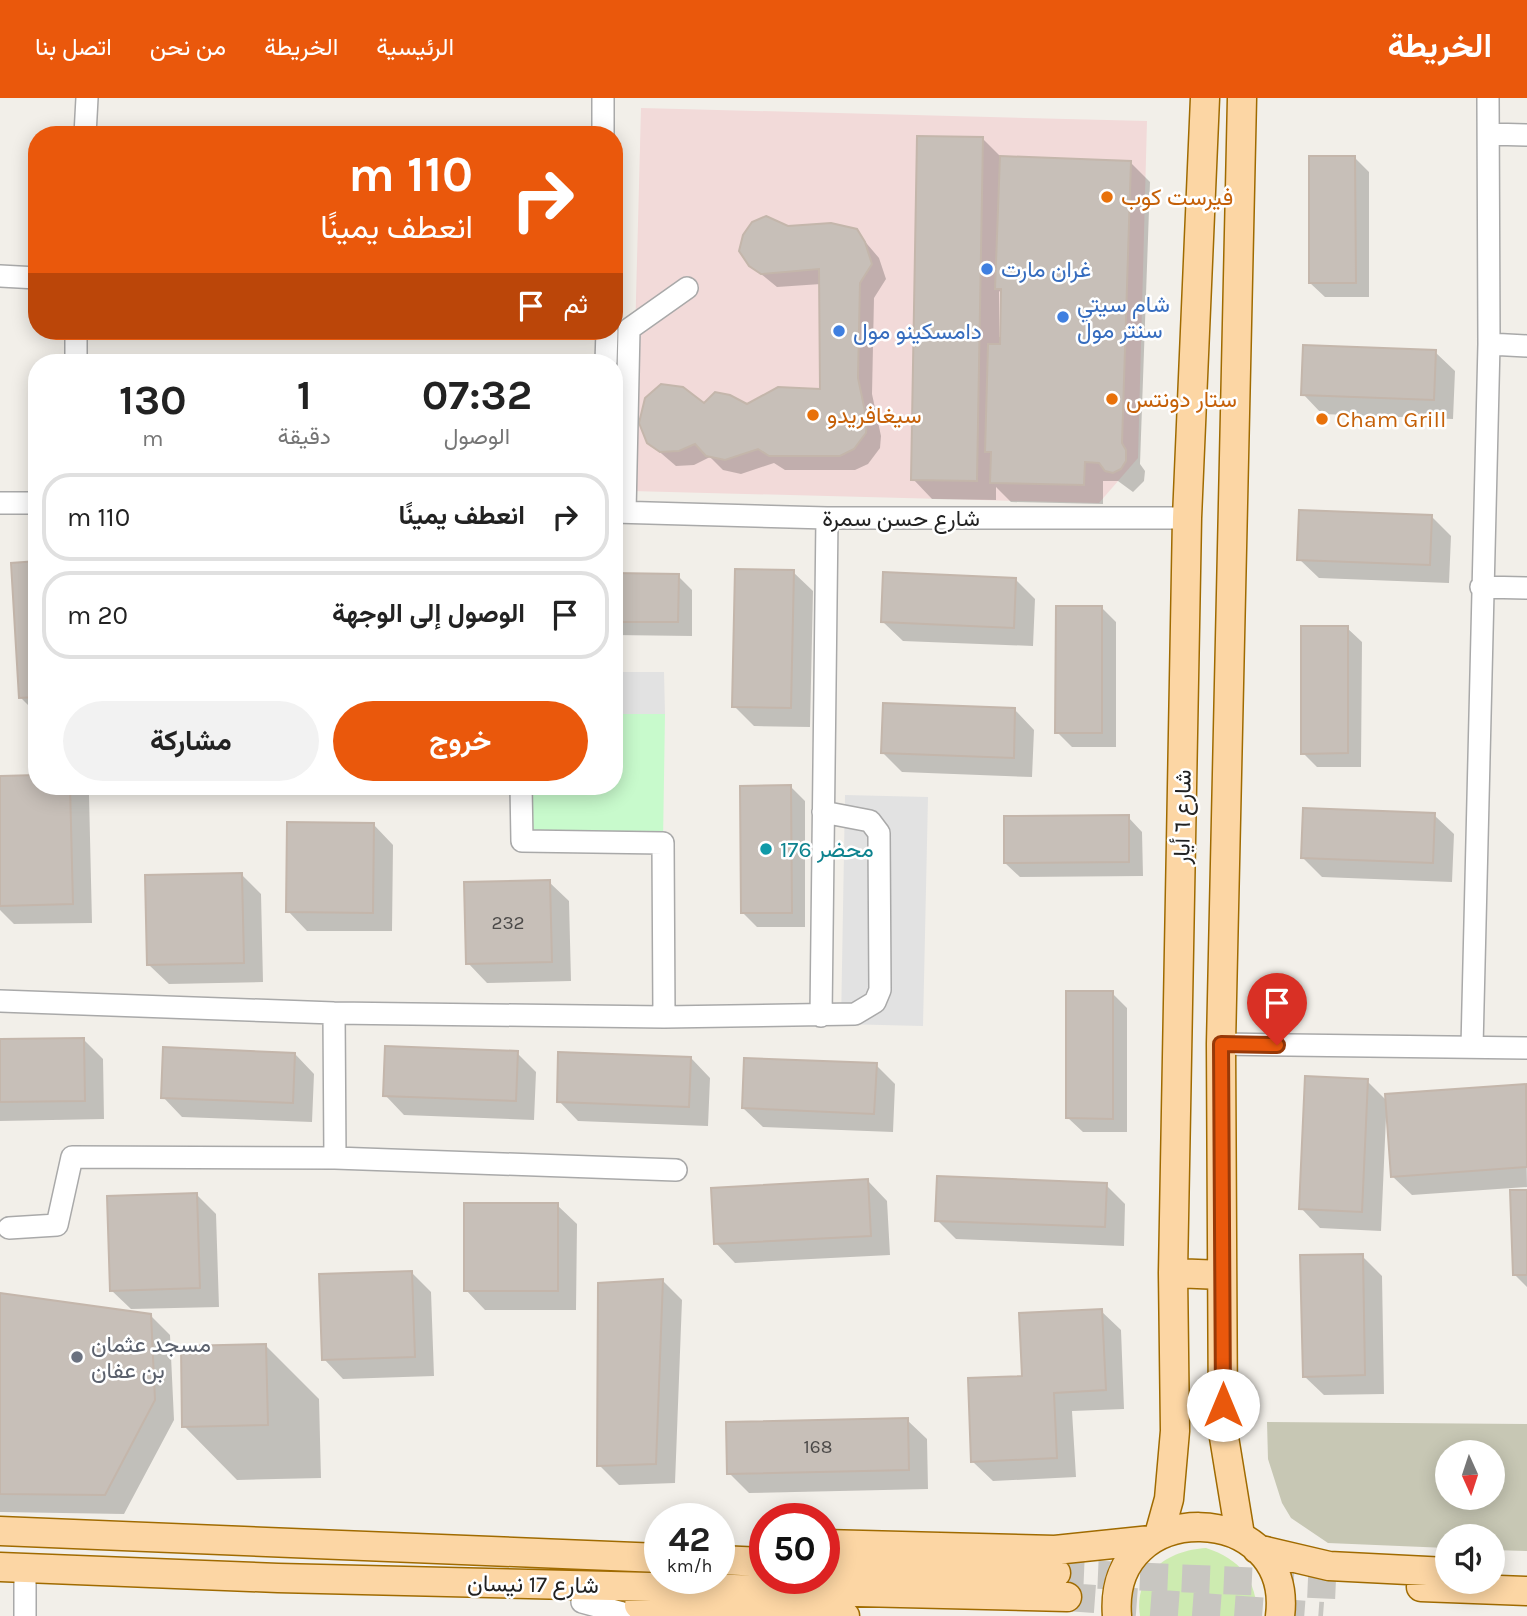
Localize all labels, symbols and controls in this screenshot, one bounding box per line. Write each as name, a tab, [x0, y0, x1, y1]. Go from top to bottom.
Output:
text: الخريطة	[1388, 27, 1492, 65]
text: اتصل بنا	[35, 33, 112, 61]
text: من نحن	[150, 33, 226, 61]
text: الخريطة	[264, 33, 338, 61]
text: الرئيسية	[376, 33, 454, 61]
text: 110 m	[348, 146, 473, 203]
icon: right	[497, 154, 588, 245]
place label: فيرست كوب	[1121, 184, 1233, 212]
marker: فيرست كوب	[1099, 189, 1115, 205]
text: انعطف يمينًا	[320, 209, 473, 246]
place label: غران مارت	[1001, 256, 1091, 284]
marker: غران مارت	[979, 261, 995, 277]
icon: arrive	[512, 287, 550, 325]
text: ثم	[564, 289, 588, 320]
place label: شام سيتي سنتر مول	[1077, 291, 1170, 345]
marker: شام سيتي سنتر مول	[1055, 309, 1071, 325]
place label: دامسكينو مول	[853, 318, 982, 346]
marker: دامسكينو مول	[831, 323, 847, 339]
text: 1	[297, 370, 312, 420]
text: 07:32	[422, 370, 532, 420]
text: 130	[119, 375, 187, 425]
place label: ستار دونتس	[1126, 386, 1237, 414]
marker: ستار دونتس	[1104, 391, 1120, 407]
place label: سيغافريدو	[827, 402, 922, 430]
place label: Cham Grill	[1336, 406, 1446, 433]
marker: سيغافريدو	[805, 407, 821, 423]
marker: Cham Grill	[1314, 411, 1330, 427]
text: دقيقة	[278, 423, 331, 450]
text: الوصول	[444, 423, 510, 450]
text: m	[142, 425, 164, 452]
icon: right	[546, 498, 584, 536]
text: انعطف يمينًا	[399, 500, 525, 531]
text: 110 m	[67, 502, 130, 533]
street label: شارع حسن سمرة	[822, 505, 980, 534]
icon: arrive	[546, 596, 584, 634]
text: الوصول إلى الوجهة	[332, 598, 525, 629]
text: 20 m	[67, 600, 128, 631]
button: مشاركة	[63, 701, 319, 781]
button: خروج	[333, 701, 588, 781]
street label: شارع ٦ أيار	[1168, 769, 1199, 866]
place label: محضر 176	[780, 836, 874, 864]
marker: محضر 176	[758, 841, 774, 857]
house number: 232	[491, 912, 525, 934]
pin	[1247, 973, 1307, 1045]
icon: arrive	[1258, 984, 1296, 1022]
place label: مسجد عثمان بن عفان	[91, 1331, 211, 1384]
marker: مسجد عثمان بن عفان	[69, 1349, 85, 1365]
position arrow	[1186, 1368, 1260, 1442]
house number: 168	[804, 1436, 832, 1458]
north arrow	[1435, 1440, 1505, 1510]
map controls	[1435, 1440, 1505, 1594]
speed limit sign: 50	[749, 1503, 840, 1594]
text: 42	[669, 1519, 711, 1560]
button: sound	[1435, 1524, 1505, 1594]
text: km/h	[667, 1555, 712, 1577]
street label: شارع 17 نيسان	[467, 1570, 599, 1601]

